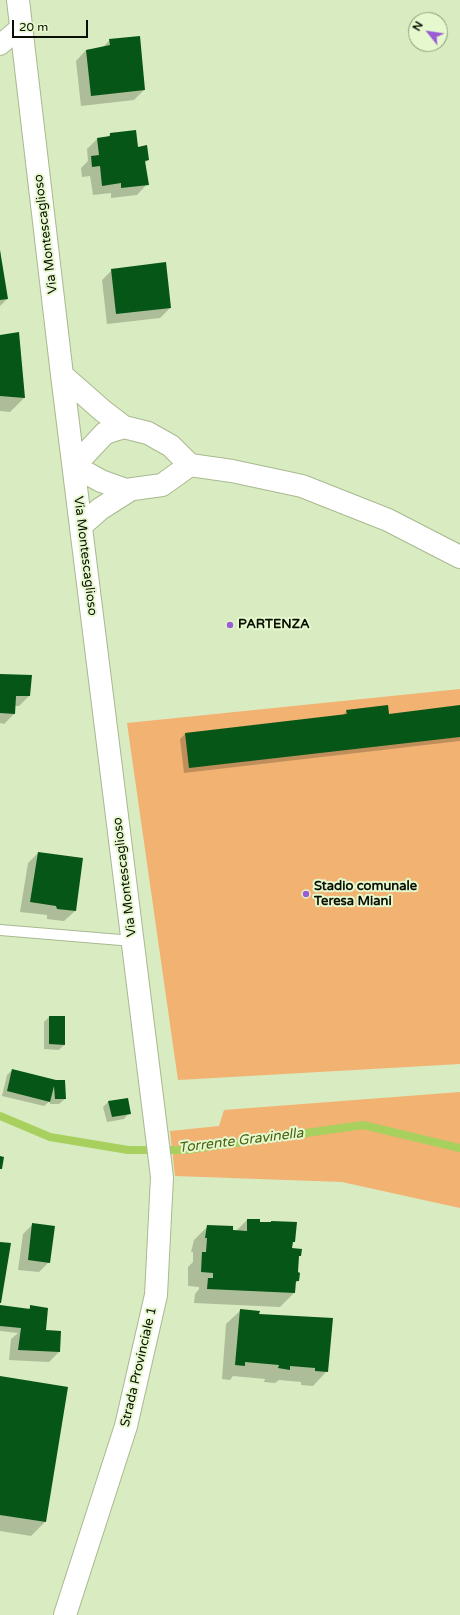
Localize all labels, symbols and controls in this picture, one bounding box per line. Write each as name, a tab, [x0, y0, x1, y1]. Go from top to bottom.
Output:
scale bar	[14, 12, 90, 38]
north arrow	[408, 12, 448, 52]
text: N	[410, 19, 426, 33]
text: 20 m	[19, 20, 48, 34]
street label: Via Montescaglioso	[31, 173, 61, 295]
street label: Via Montescaglioso	[70, 495, 100, 617]
place label: PARTENZA	[238, 617, 310, 633]
marker: PARTENZA	[225, 620, 235, 630]
street label: Via Montescaglioso	[110, 816, 140, 938]
place label: Stadio comunale Teresa Miani	[314, 879, 417, 910]
marker: Stadio comunale Teresa Miani	[301, 889, 311, 899]
water label: Torrente Gravinella	[178, 1125, 304, 1157]
street label: Strada Provinciale 1	[118, 1305, 160, 1429]

